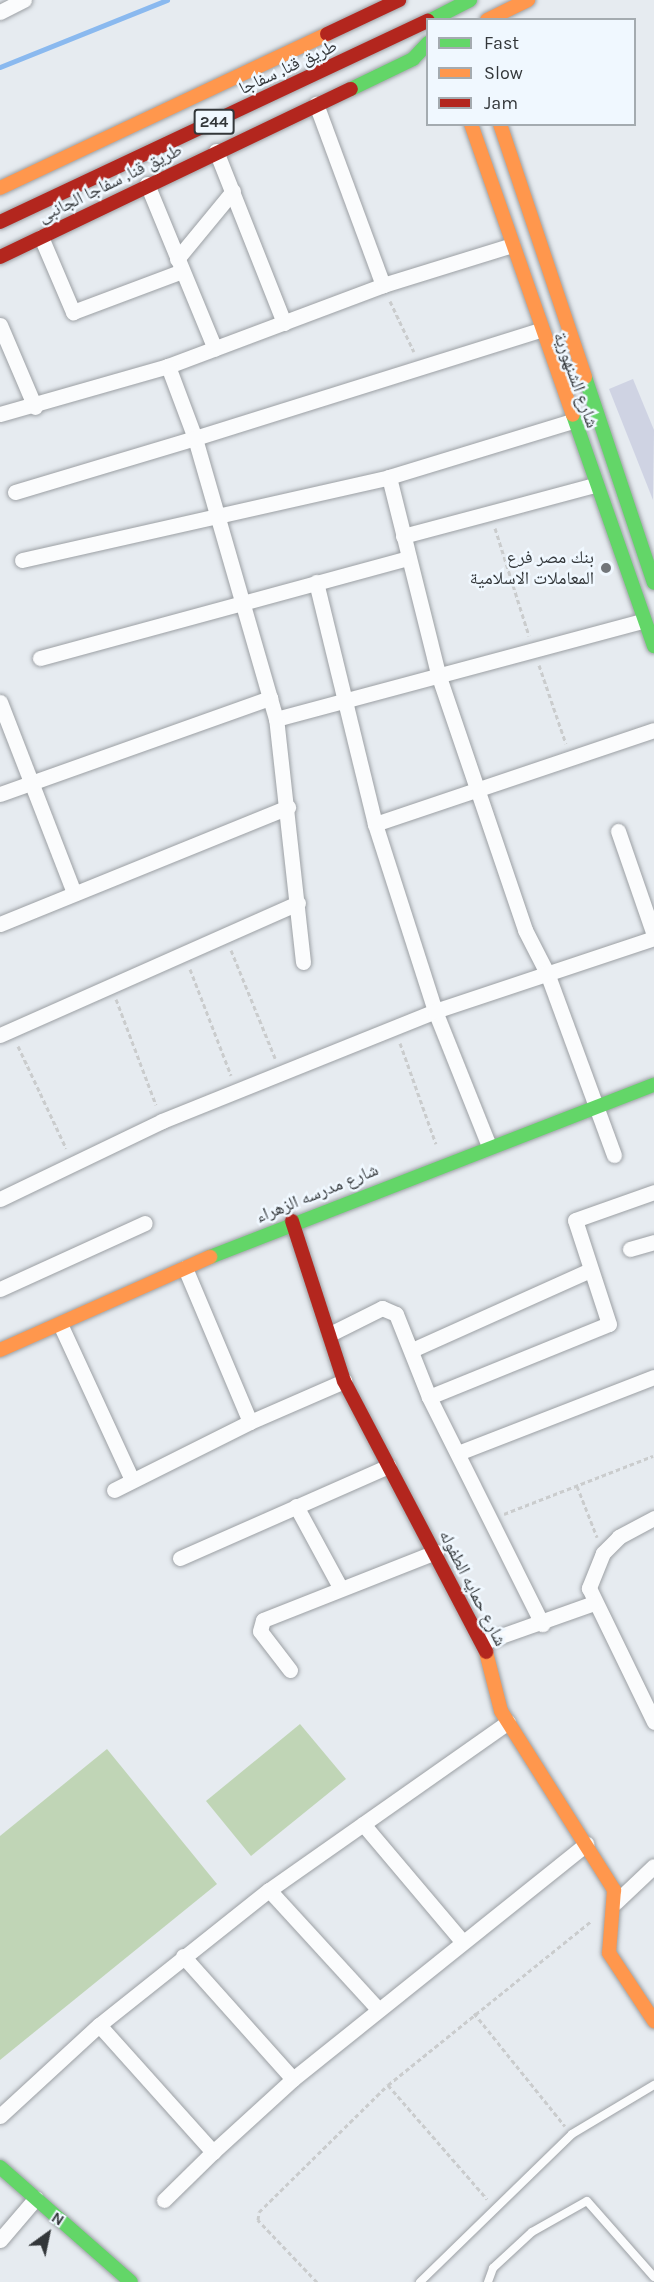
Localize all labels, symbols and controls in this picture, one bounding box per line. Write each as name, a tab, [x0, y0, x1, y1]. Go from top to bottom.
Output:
legend	[426, 18, 636, 126]
text: Fast	[484, 32, 519, 54]
street label: طريق قنا, سفاجا	[235, 35, 341, 99]
text: Slow	[484, 62, 523, 84]
text: Jam	[484, 92, 518, 114]
road number: 244	[193, 109, 235, 135]
street label: طريق قنا, سفاجا الجانبى	[35, 139, 185, 227]
street label: شارع الشنهورية	[549, 329, 603, 431]
place label: بنك مصر فرع المعاملات الاسلامية	[470, 547, 594, 590]
marker: بنك مصر فرع المعاملات الاسلامية	[599, 561, 613, 575]
street label: شارع مدرسه الزهراء	[253, 1159, 381, 1227]
street label: شارع حمايه الطفوله	[434, 1526, 512, 1650]
north arrow	[18, 2204, 78, 2264]
text: N	[48, 2207, 68, 2230]

